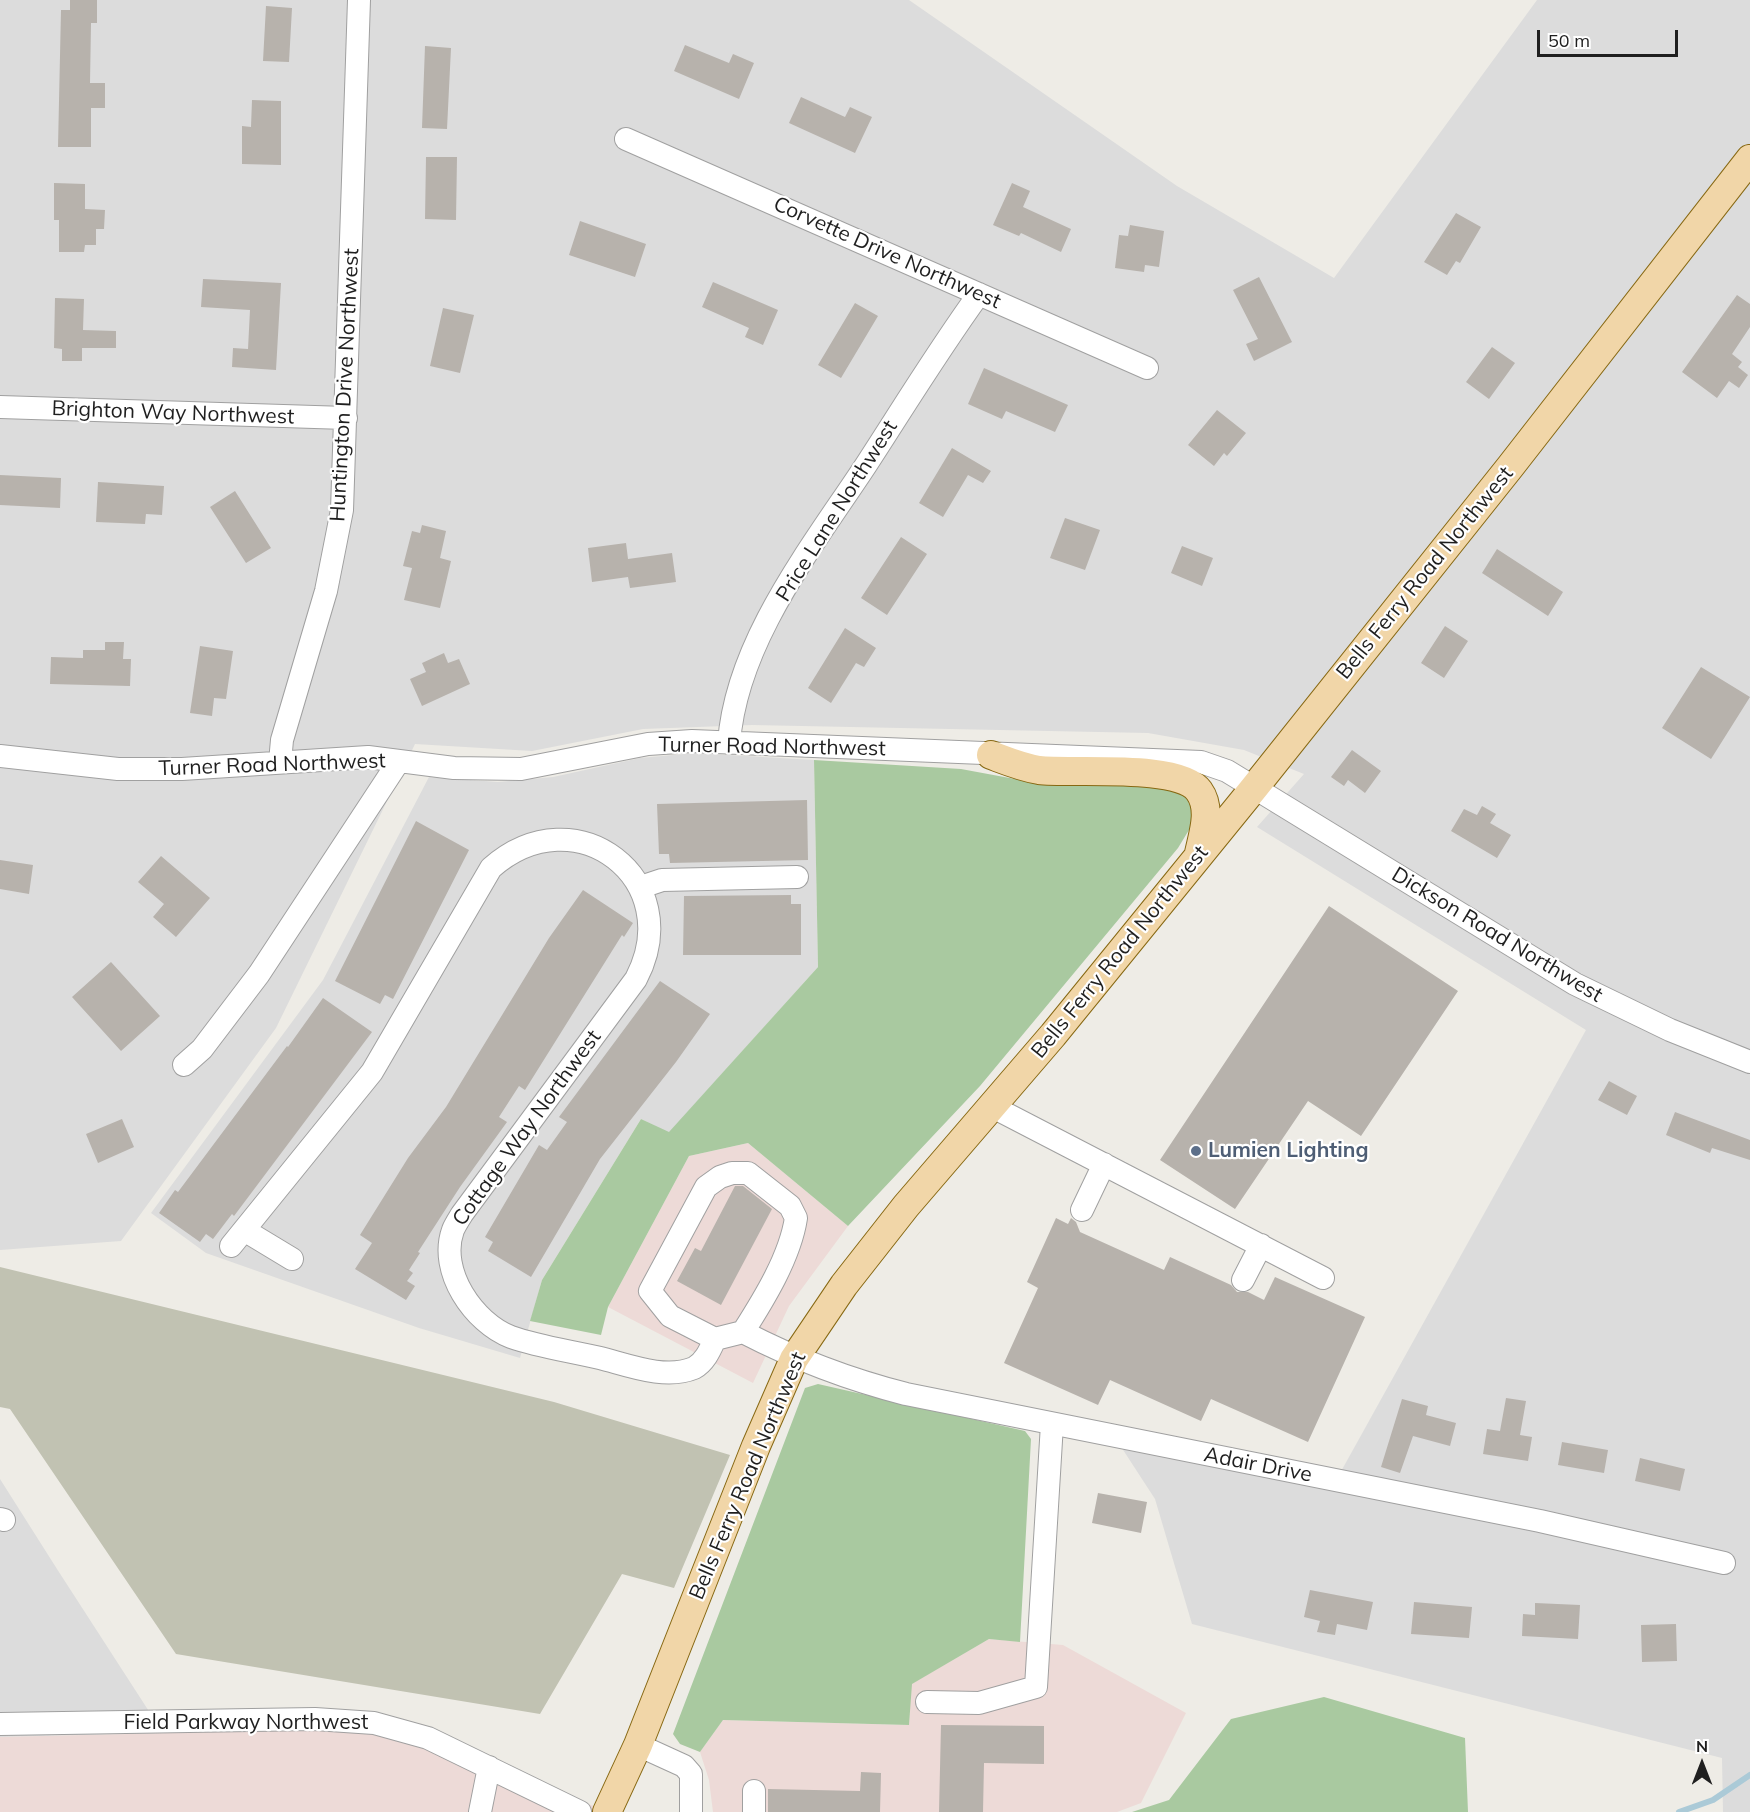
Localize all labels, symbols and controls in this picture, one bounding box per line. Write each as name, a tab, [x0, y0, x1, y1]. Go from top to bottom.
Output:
scale bar	[1540, 18, 1681, 56]
text: 50 m	[1548, 29, 1590, 52]
street label: Corvette Drive Northwest	[769, 191, 1005, 315]
street label: Huntington Drive Northwest	[325, 248, 365, 522]
street label: Brighton Way Northwest	[51, 396, 295, 430]
street label: Price Lane Northwest	[771, 416, 903, 606]
street label: Bells Ferry Road Northwest	[1331, 462, 1519, 684]
street label: Turner Road Northwest	[658, 732, 886, 762]
street label: Turner Road Northwest	[158, 748, 386, 782]
street label: Bells Ferry Road Northwest	[1026, 841, 1214, 1063]
street label: Dickson Road Northwest	[1387, 862, 1607, 1008]
street label: Cottage Way Northwest	[447, 1025, 607, 1231]
place label: Lumien Lighting	[1208, 1138, 1368, 1164]
marker: Lumien Lighting	[1189, 1144, 1203, 1158]
street label: Bells Ferry Road Northwest	[684, 1348, 812, 1604]
street label: Adair Drive	[1202, 1442, 1314, 1488]
street label: Field Parkway Northwest	[124, 1710, 368, 1736]
north arrow	[1672, 1734, 1732, 1794]
text: N	[1696, 1736, 1708, 1756]

